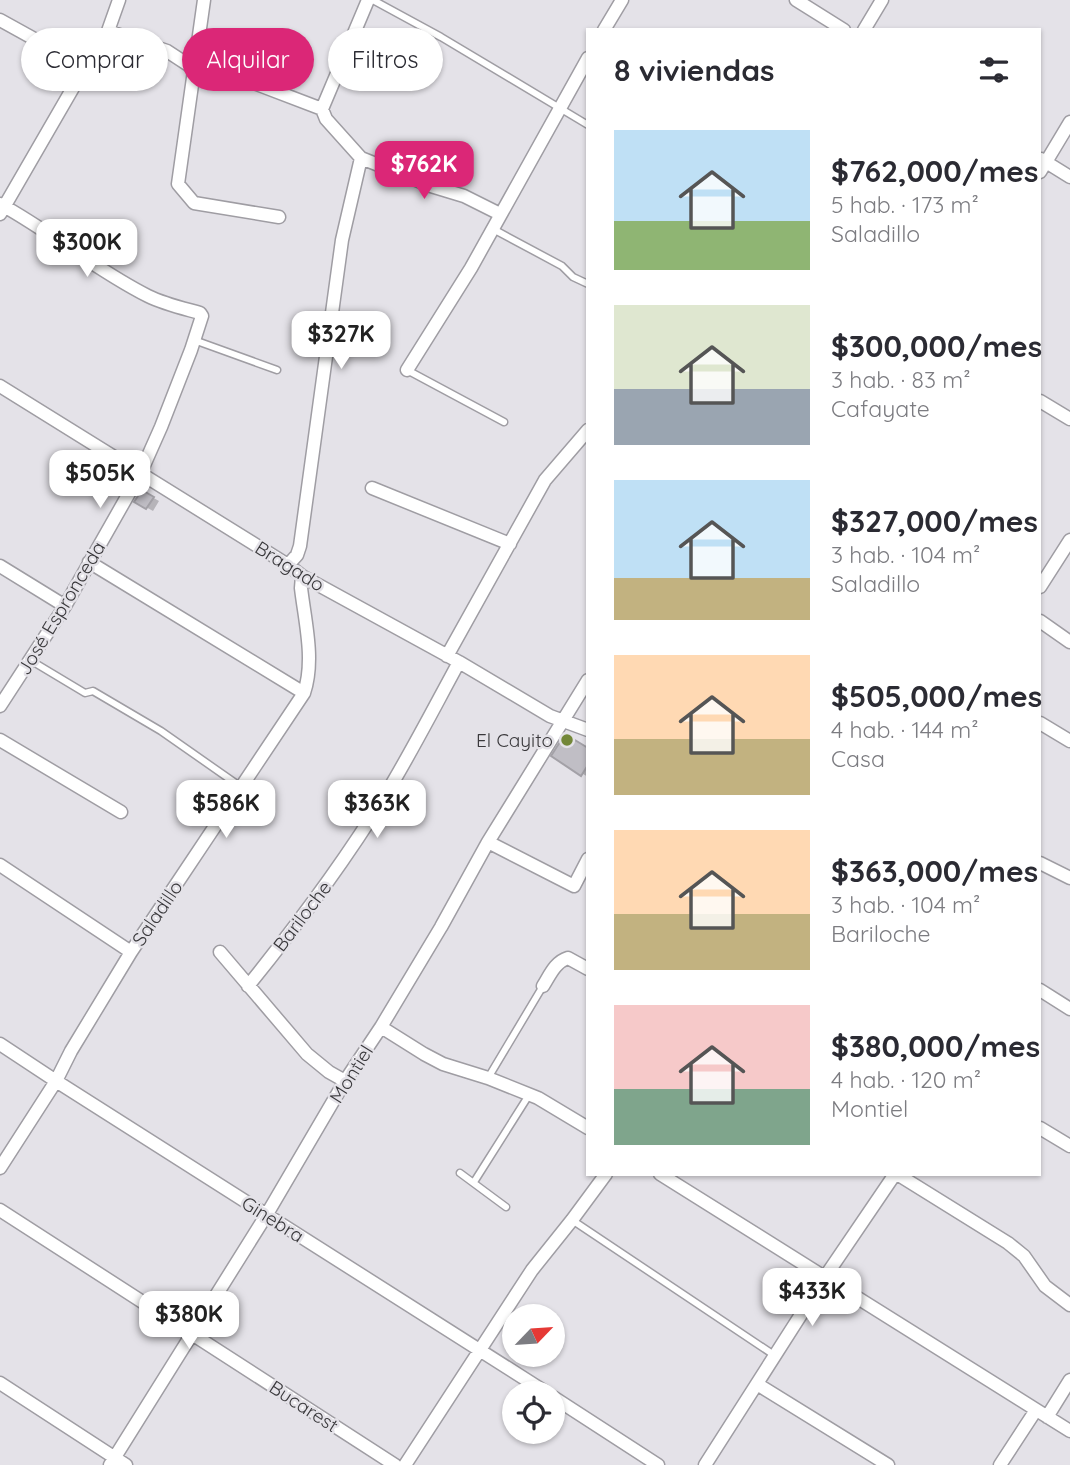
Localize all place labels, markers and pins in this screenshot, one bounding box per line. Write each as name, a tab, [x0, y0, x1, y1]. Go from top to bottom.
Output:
pin: $762K	[375, 142, 473, 201]
pin: $300K	[38, 219, 136, 279]
pin: $327K	[292, 312, 390, 371]
pin: $505K	[51, 450, 149, 510]
place label: El Cayito	[476, 728, 553, 752]
marker: El Cayito	[559, 732, 575, 748]
pin: $586K	[177, 780, 275, 840]
pin: $363K	[328, 780, 426, 840]
pin: $433K	[763, 1268, 861, 1328]
pin: $380K	[140, 1292, 238, 1351]

